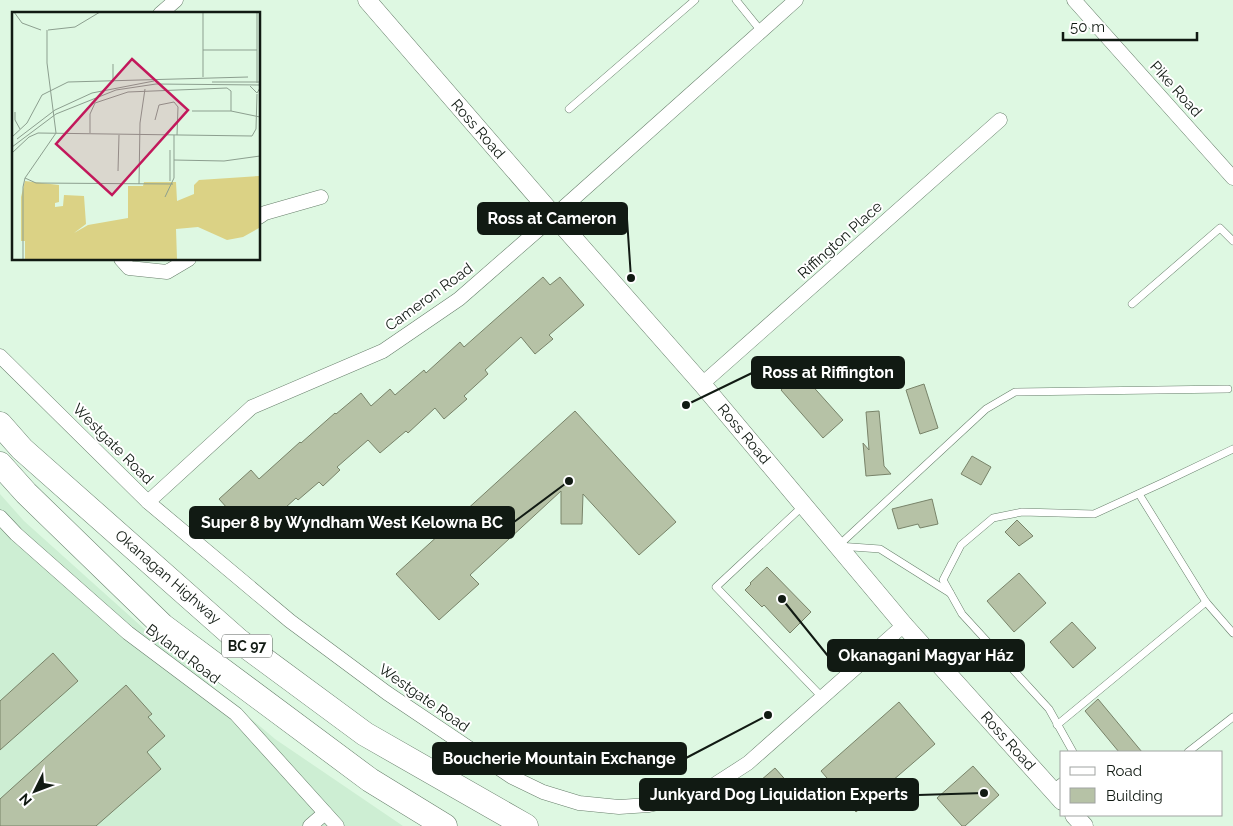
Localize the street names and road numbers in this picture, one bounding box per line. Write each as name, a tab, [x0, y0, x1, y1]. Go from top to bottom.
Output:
street label: Pike Road	[1146, 57, 1206, 121]
street label: Ross Road	[447, 96, 509, 162]
street label: Riffington Place	[794, 197, 886, 282]
street label: Cameron Road	[382, 259, 476, 335]
street label: Westgate Road	[69, 400, 157, 488]
street label: Ross Road	[714, 400, 774, 468]
street label: Okanagan Highway	[111, 526, 225, 628]
street label: Byland Road	[142, 620, 224, 688]
road number: BC 97	[222, 634, 272, 658]
street label: Westgate Road	[375, 660, 473, 736]
street label: Ross Road	[977, 708, 1039, 774]

